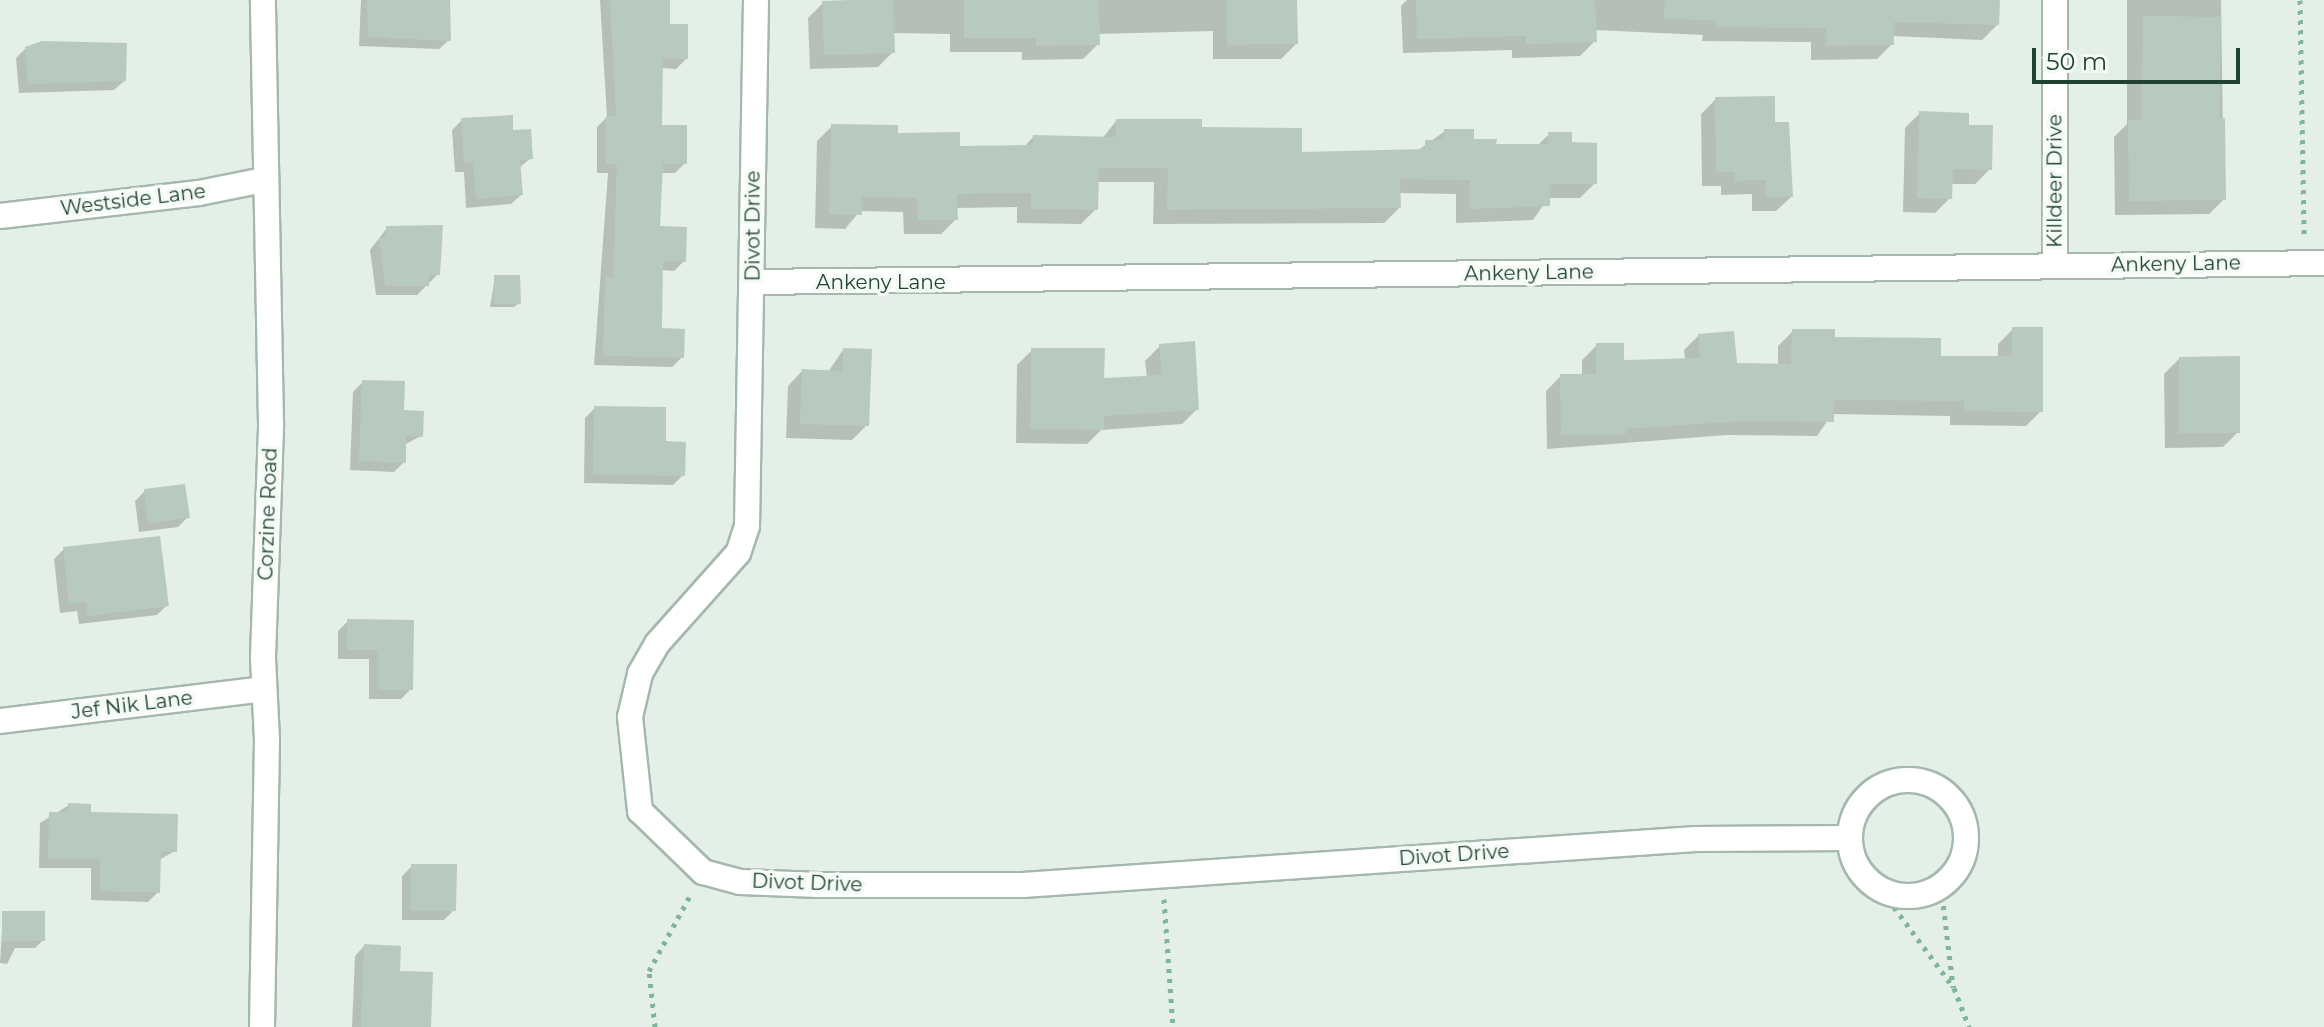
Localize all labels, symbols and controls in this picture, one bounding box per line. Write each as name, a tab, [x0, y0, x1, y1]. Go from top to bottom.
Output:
scale bar	[2036, 32, 2244, 82]
text: 50 m	[2046, 47, 2107, 76]
street label: Killdeer Drive	[2043, 114, 2067, 248]
street label: Divot Drive	[741, 171, 765, 281]
street label: Westside Lane	[59, 179, 207, 221]
street label: Ankeny Lane	[2111, 251, 2241, 277]
street label: Ankeny Lane	[1464, 260, 1594, 286]
street label: Ankeny Lane	[816, 270, 946, 294]
street label: Corzine Road	[254, 447, 282, 581]
street label: Jef Nik Lane	[70, 686, 194, 724]
street label: Divot Drive	[1398, 839, 1510, 871]
street label: Divot Drive	[751, 869, 863, 897]

